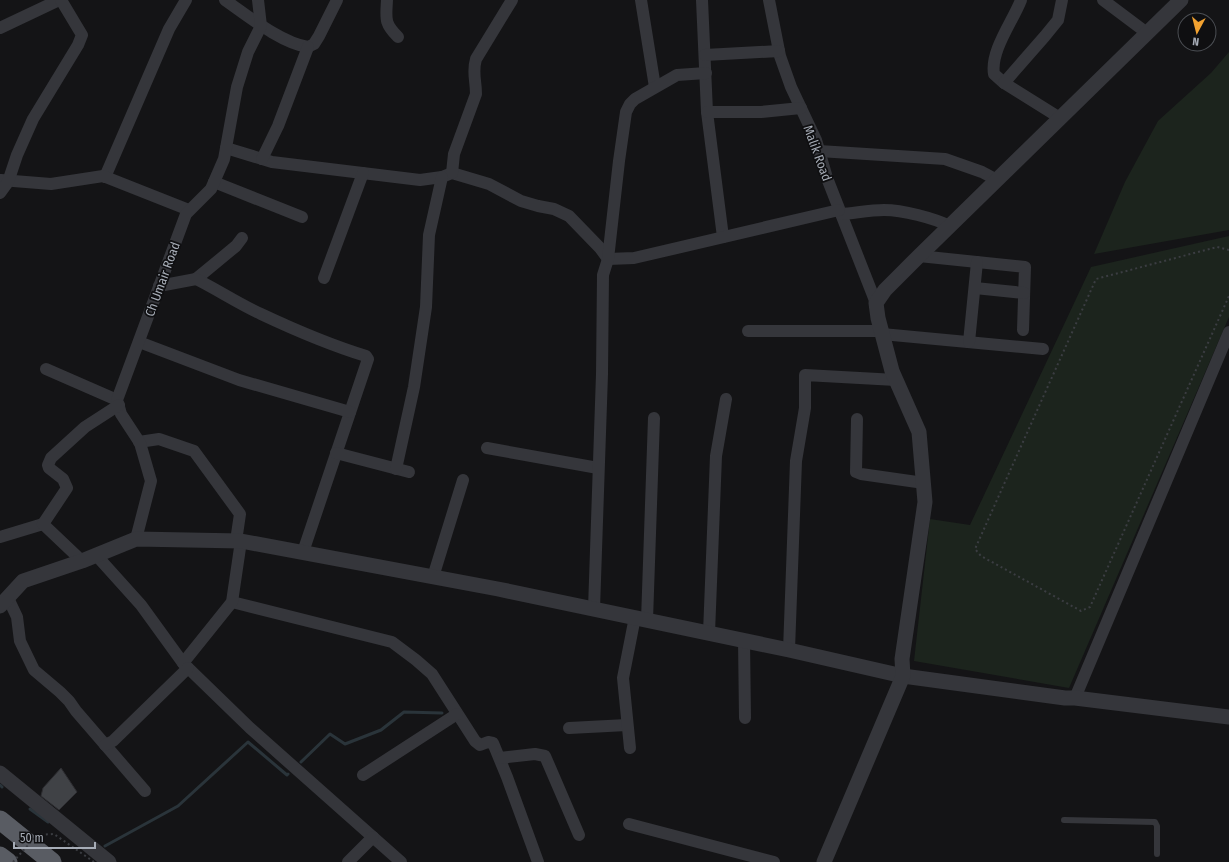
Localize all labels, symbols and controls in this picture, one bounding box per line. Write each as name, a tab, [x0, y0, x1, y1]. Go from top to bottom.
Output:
north arrow	[1177, 12, 1217, 52]
text: N	[1192, 35, 1200, 48]
street label: Malik Road	[801, 123, 835, 183]
street label: Ch Umair Road	[142, 240, 183, 318]
scale bar	[14, 824, 95, 850]
text: 50 m	[20, 831, 44, 845]

